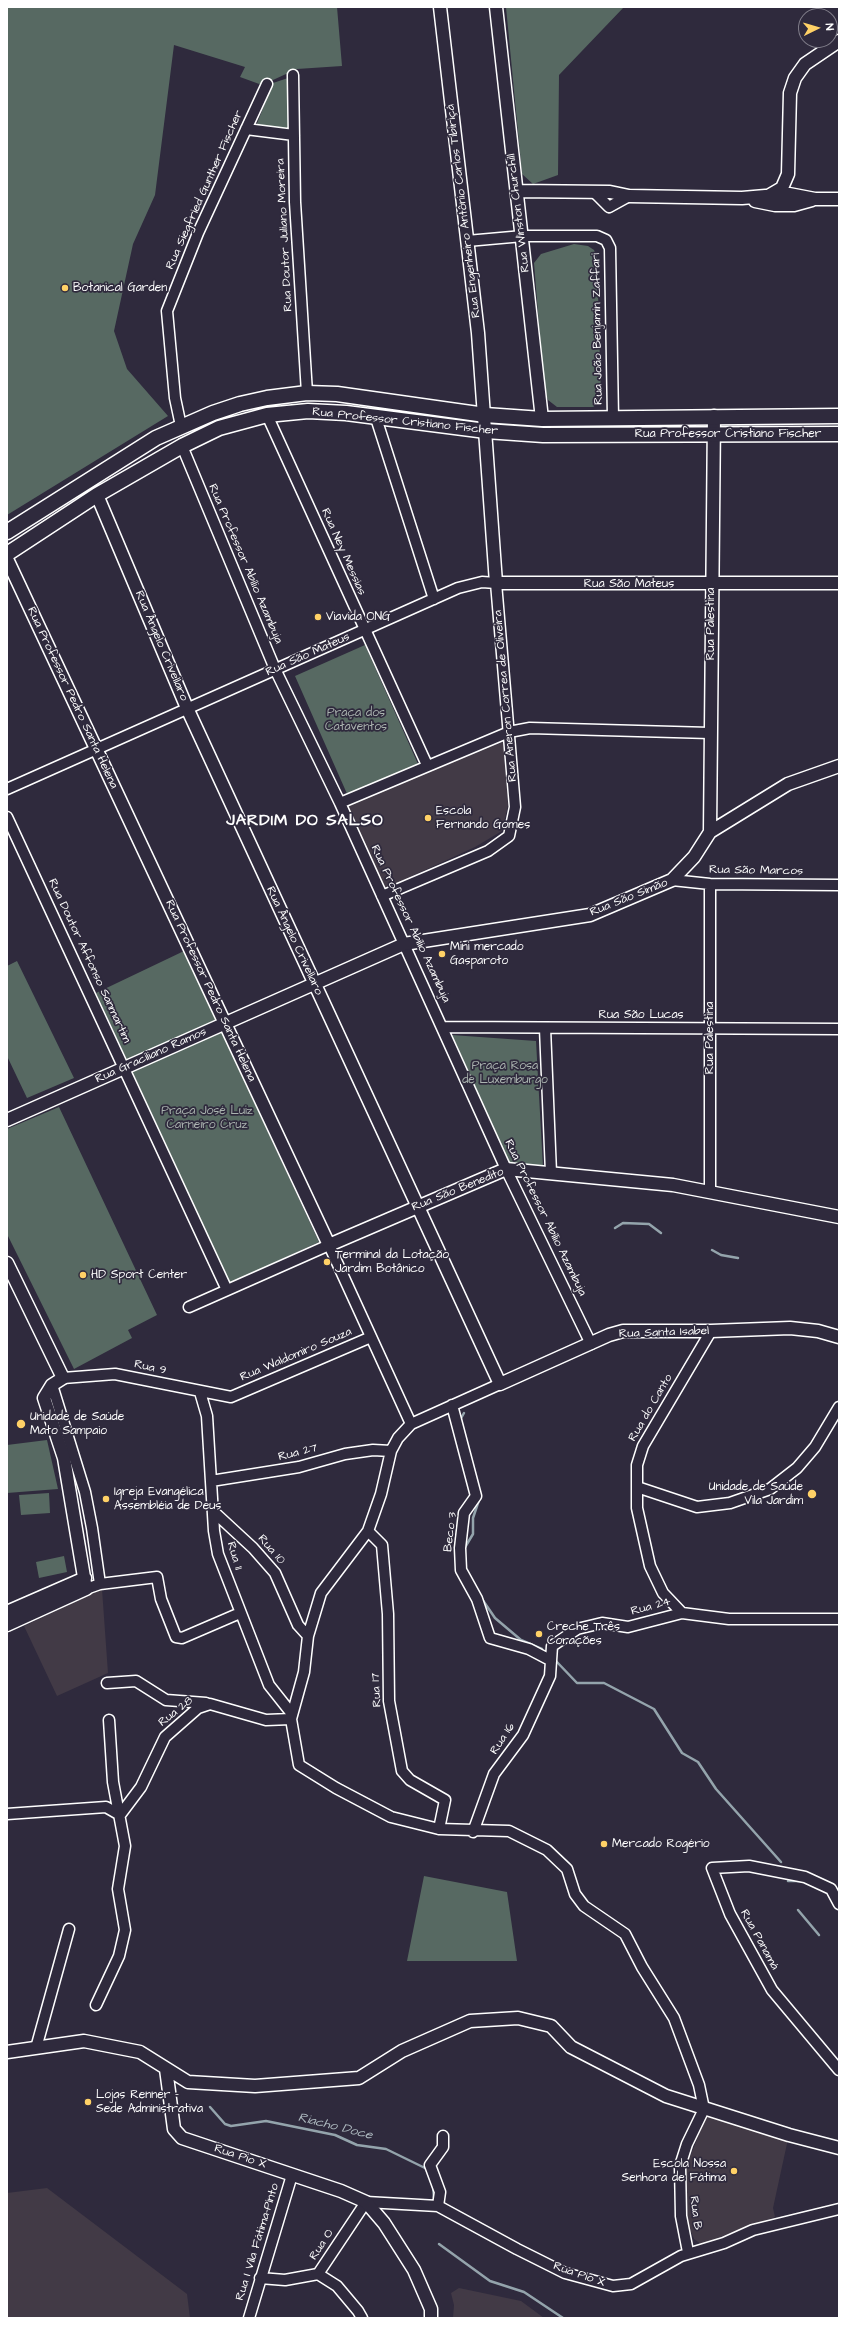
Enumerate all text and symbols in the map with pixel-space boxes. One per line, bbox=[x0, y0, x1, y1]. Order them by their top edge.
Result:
north arrow bbox=[798, 8, 838, 48]
text: N bbox=[822, 23, 837, 31]
street label: Rua Engenheiro Antônio Carlos Tibiriçá bbox=[444, 103, 484, 319]
street label: Rua Siegfried Gunther Fischer bbox=[163, 108, 247, 272]
street label: Rua Winston Churchill bbox=[505, 153, 533, 273]
street label: Rua Doutor Juliano Moreira bbox=[274, 158, 296, 312]
street label: Rua João Benjamin Zaffari bbox=[589, 253, 607, 405]
place label: Botanical Garden bbox=[73, 281, 167, 295]
marker: Botanical Garden bbox=[60, 283, 70, 293]
street label: Rua Professor Cristiano Fischer bbox=[312, 405, 498, 439]
street label: Rua Professor Cristiano Fischer bbox=[635, 427, 821, 441]
street label: Rua Professor Abílio Azambuja bbox=[205, 482, 285, 646]
street label: Rua Ney Messias bbox=[317, 506, 369, 598]
street label: Rua São Mateus bbox=[584, 577, 674, 591]
street label: Rua Palestina bbox=[704, 588, 718, 660]
street label: Rua Ângelo Crivellaro bbox=[131, 589, 191, 703]
street label: Rua Professor Pedro Santa Helena bbox=[23, 605, 121, 791]
place label: Viavida ONG bbox=[326, 610, 390, 624]
street label: Rua Aneron Correa de Oliveira bbox=[491, 610, 521, 782]
marker: Viavida ONG bbox=[313, 612, 323, 622]
street label: Rua São Mateus bbox=[264, 630, 352, 680]
park label: Praça dos Cataventos bbox=[325, 706, 387, 734]
place label: Escola Fernando Gomes bbox=[436, 804, 530, 832]
district label: JARDIM DO SALSO bbox=[226, 812, 384, 832]
marker: Escola Fernando Gomes bbox=[423, 813, 433, 823]
street label: Rua Professor Abílio Azambuja bbox=[367, 843, 453, 1005]
street label: Rua São Marcos bbox=[709, 863, 803, 879]
street label: Rua São Simão bbox=[588, 876, 670, 920]
street label: Rua Doutor Affonso Sanmartim bbox=[45, 877, 133, 1045]
street label: Rua Ângelo Crivellaro bbox=[262, 884, 326, 998]
street label: Rua Professor Pedro Santa Helena bbox=[161, 898, 259, 1084]
place label: Mini mercado Gasparoto bbox=[450, 940, 523, 968]
marker: Mini mercado Gasparoto bbox=[437, 949, 447, 959]
street label: Rua Palestina bbox=[703, 1002, 717, 1074]
street label: Rua São Lucas bbox=[598, 1008, 684, 1022]
street label: Rua Graciliano Ramos bbox=[93, 1025, 209, 1087]
park label: Praça Rosa de Luxemburgo bbox=[462, 1059, 548, 1087]
park label: Praça José Luiz Carneiro Cruz bbox=[161, 1104, 253, 1132]
street label: Rua Professor Abílio Azambuja bbox=[501, 1138, 589, 1298]
street label: Rua São Benedito bbox=[410, 1165, 506, 1215]
place label: Terminal da Lotação Jardim Botânico bbox=[335, 1248, 449, 1276]
marker: Terminal da Lotação Jardim Botânico bbox=[322, 1257, 332, 1267]
place label: HD Sport Center bbox=[91, 1268, 187, 1282]
marker: HD Sport Center bbox=[78, 1270, 88, 1280]
street label: Rua Santa Isabel bbox=[619, 1324, 709, 1342]
street label: Rua Waldomiro Souza bbox=[238, 1325, 354, 1385]
street label: Rua 9 bbox=[133, 1358, 167, 1378]
street label: Rua do Canto bbox=[626, 1372, 676, 1444]
place label: Unidade de Saúde Mato Sampaio bbox=[30, 1410, 124, 1438]
marker: Unidade de Saúde Mato Sampaio bbox=[15, 1418, 27, 1430]
street label: Rua 27 bbox=[277, 1441, 319, 1465]
place label: Unidade de Saúde Vila Jardim bbox=[709, 1480, 803, 1508]
place label: Igreja Evangélica Assembléia de Deus bbox=[114, 1485, 221, 1513]
marker: Unidade de Saúde Vila Jardim bbox=[806, 1488, 818, 1500]
marker: Igreja Evangélica Assembléia de Deus bbox=[101, 1494, 111, 1504]
street label: Beco 3 bbox=[441, 1511, 461, 1553]
street label: Rua 10 bbox=[254, 1532, 288, 1568]
street label: Rua 11 bbox=[223, 1540, 245, 1572]
street label: Rua 24 bbox=[630, 1595, 672, 1619]
place label: Creche Três Corações bbox=[547, 1620, 620, 1648]
marker: Creche Três Corações bbox=[534, 1629, 544, 1639]
street label: Rua 17 bbox=[369, 1672, 385, 1708]
street label: Rua 28 bbox=[156, 1694, 196, 1730]
street label: Rua 16 bbox=[488, 1721, 518, 1757]
place label: Mercado Rogério bbox=[612, 1837, 710, 1851]
marker: Mercado Rogério bbox=[599, 1839, 609, 1849]
street label: Rua Panamá bbox=[736, 1907, 782, 1973]
place label: Lojas Renner - Sede Administrativa bbox=[96, 2088, 203, 2116]
marker: Lojas Renner - Sede Administrativa bbox=[83, 2097, 93, 2107]
water label: Riacho Doce bbox=[296, 2110, 374, 2144]
street label: Rua Pio X bbox=[212, 2142, 268, 2172]
place label: Escola Nossa Senhora de Fátima bbox=[622, 2157, 726, 2185]
marker: Escola Nossa Senhora de Fátima bbox=[729, 2166, 739, 2176]
street label: Rua I Vila Fátima-Pinto bbox=[233, 2182, 283, 2302]
street label: Rua B bbox=[686, 2195, 704, 2231]
street label: Rua O bbox=[307, 2227, 337, 2263]
street label: Rua Pio X bbox=[551, 2259, 607, 2291]

